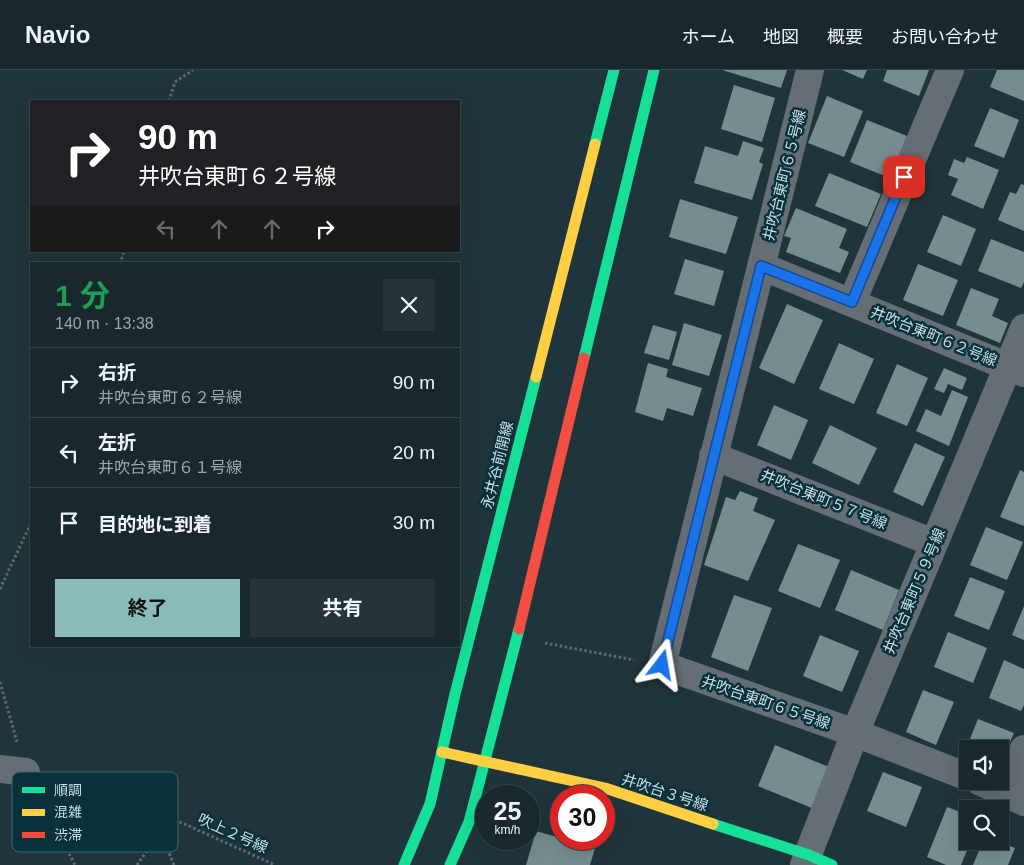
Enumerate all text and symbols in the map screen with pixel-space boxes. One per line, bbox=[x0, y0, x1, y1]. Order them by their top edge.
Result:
text: Navio bbox=[25, 21, 90, 48]
text: ホーム bbox=[682, 27, 735, 47]
text: 地図 bbox=[763, 27, 799, 47]
text: 概要 bbox=[827, 27, 863, 47]
text: お問い合わせ bbox=[891, 27, 999, 47]
street label: 井吹台東町６５号線 bbox=[759, 107, 809, 243]
text: 90 m bbox=[138, 117, 218, 156]
icon: right bbox=[55, 120, 120, 185]
pin bbox=[883, 156, 925, 198]
icon: arrive bbox=[890, 163, 918, 191]
text: 井吹台東町６２号線 bbox=[138, 164, 336, 189]
icon: left bbox=[152, 215, 180, 243]
icon: ahead bbox=[205, 215, 233, 243]
icon: ahead bbox=[258, 215, 286, 243]
icon: right bbox=[311, 215, 339, 243]
text: 1 分 bbox=[55, 279, 110, 312]
button: close bbox=[383, 279, 435, 331]
street label: 井吹台東町６２号線 bbox=[868, 303, 1000, 369]
text: 140 m · 13:38 bbox=[55, 315, 154, 332]
text: 右折 bbox=[98, 362, 136, 383]
icon: right bbox=[55, 369, 83, 397]
text: 90 m bbox=[393, 372, 435, 393]
text: 井吹台東町６２号線 bbox=[98, 389, 242, 406]
street label: 永井谷前開線 bbox=[478, 419, 516, 511]
text: 左折 bbox=[98, 432, 136, 453]
icon: left bbox=[55, 439, 83, 467]
text: 20 m bbox=[393, 442, 435, 463]
text: 井吹台東町６１号線 bbox=[98, 459, 242, 476]
street label: 井吹台東町５７号線 bbox=[758, 466, 890, 532]
icon: arrive bbox=[55, 509, 83, 537]
text: 30 m bbox=[393, 512, 435, 533]
text: 目的地に到着 bbox=[98, 514, 212, 535]
street label: 井吹台東町５９号線 bbox=[880, 526, 948, 656]
button: 終了 bbox=[55, 579, 240, 637]
button: 共有 bbox=[250, 579, 435, 637]
position arrow bbox=[635, 638, 687, 690]
street label: 井吹台東町６５号線 bbox=[699, 672, 833, 732]
map controls bbox=[959, 740, 1009, 850]
button: sound bbox=[959, 740, 1009, 790]
street label: 井吹台３号線 bbox=[620, 770, 710, 814]
legend bbox=[12, 772, 178, 852]
text: 順調 bbox=[54, 782, 82, 798]
speed limit sign: 30 bbox=[550, 785, 615, 850]
text: 25 bbox=[494, 797, 521, 825]
button: search bbox=[959, 800, 1009, 850]
text: 混雑 bbox=[54, 804, 82, 820]
street label: 吹上２号線 bbox=[195, 810, 271, 856]
text: km/h bbox=[494, 823, 521, 837]
text: 渋滞 bbox=[54, 827, 82, 843]

